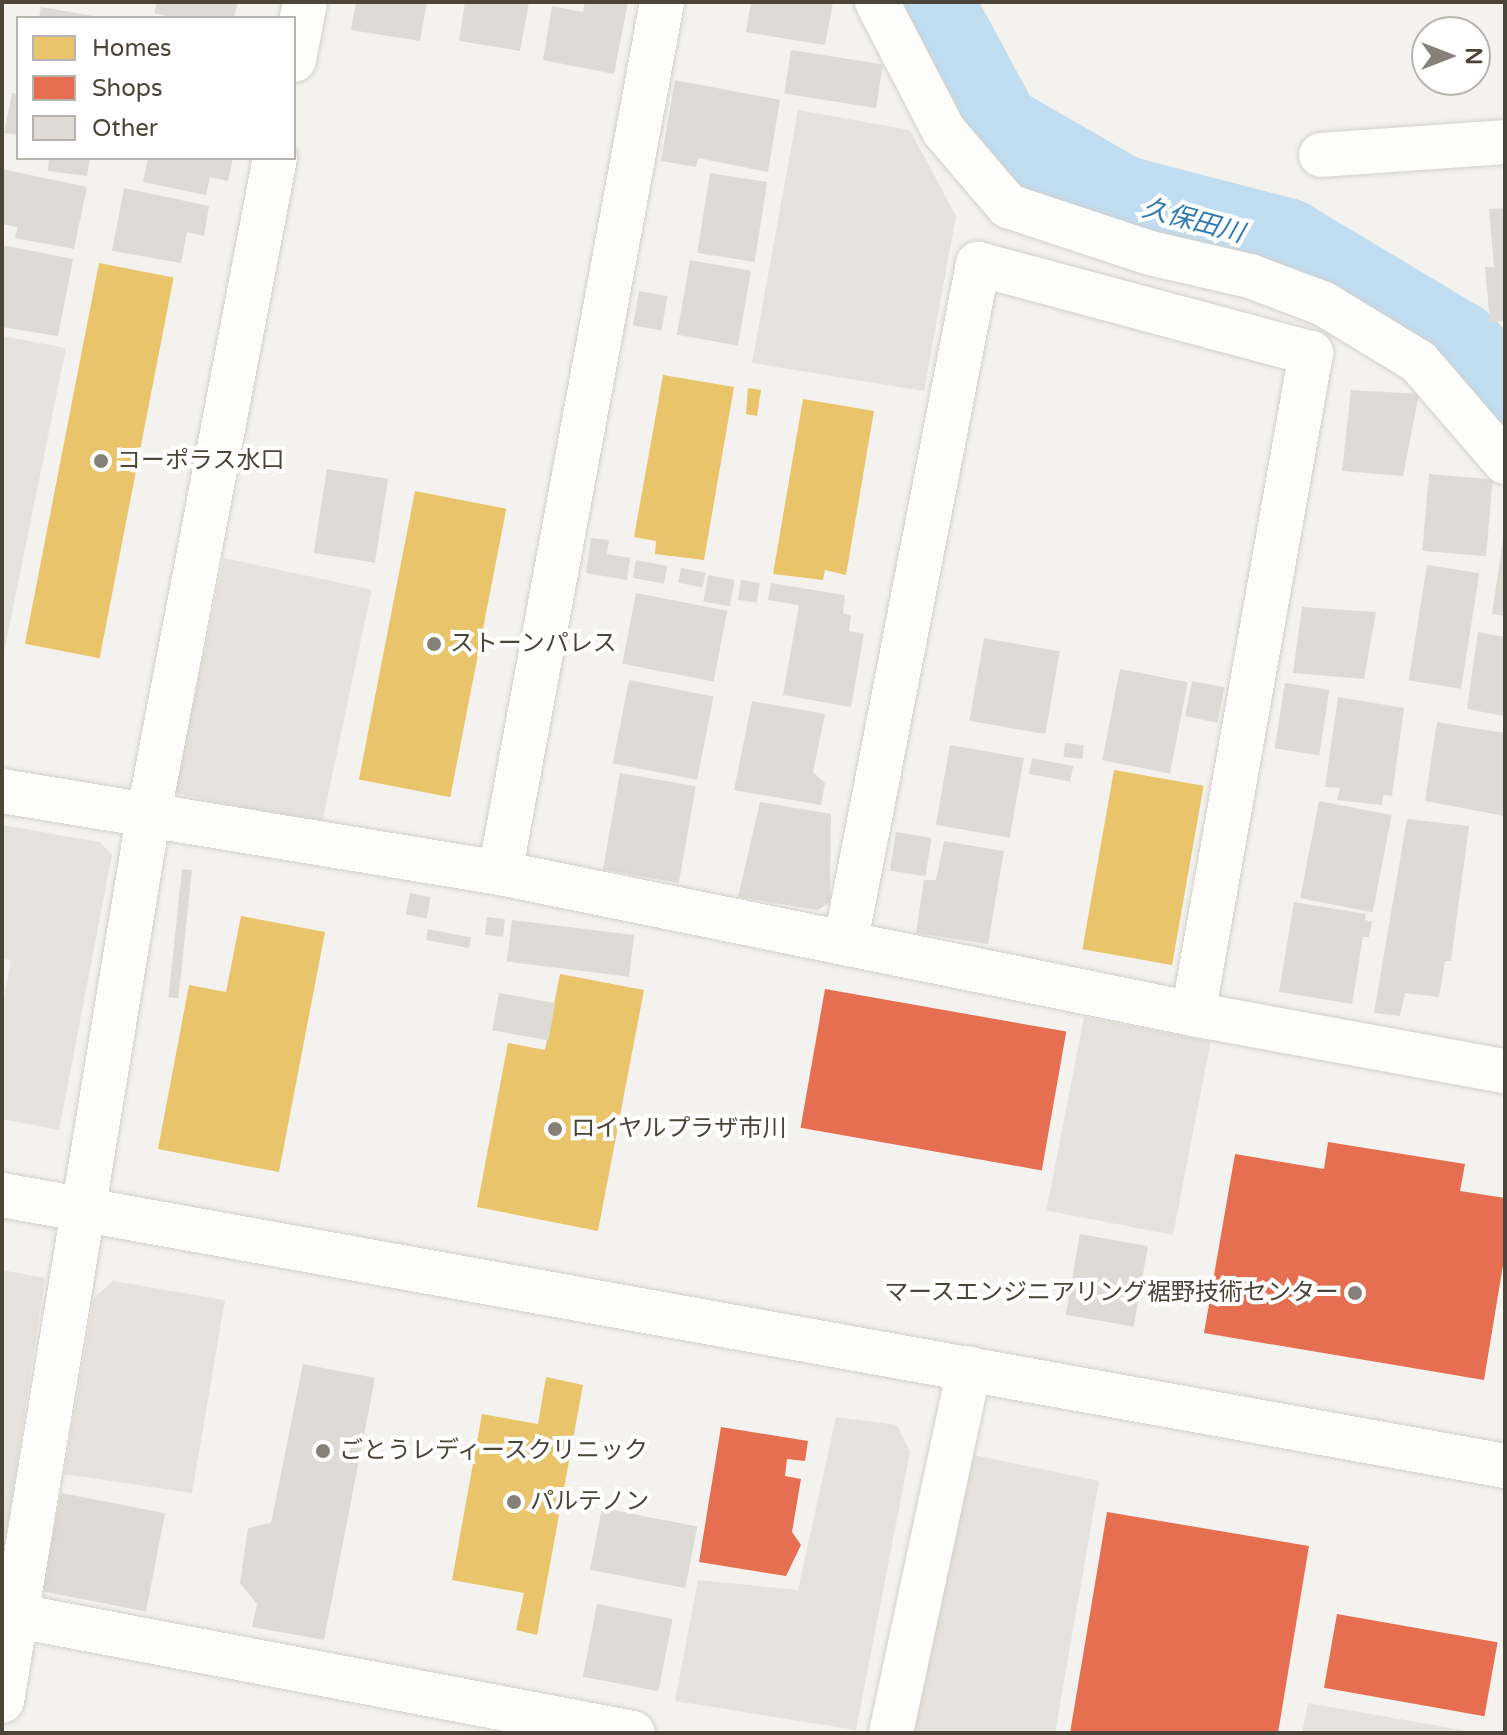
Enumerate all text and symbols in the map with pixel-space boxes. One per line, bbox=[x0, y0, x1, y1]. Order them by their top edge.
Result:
legend bbox=[16, 16, 296, 160]
north arrow bbox=[1411, 16, 1491, 96]
text: Homes bbox=[92, 34, 172, 63]
text: N bbox=[1460, 47, 1486, 65]
text: Shops bbox=[92, 74, 162, 103]
text: Other bbox=[92, 114, 158, 143]
water label: 久保田川 bbox=[1139, 192, 1247, 250]
place label: コーポラス水口 bbox=[117, 447, 285, 475]
marker: コーポラス水口 bbox=[92, 452, 110, 470]
place label: ストーンパレス bbox=[450, 630, 618, 658]
marker: ストーンパレス bbox=[425, 635, 443, 653]
place label: ロイヤルプラザ市川 bbox=[571, 1115, 787, 1143]
marker: ロイヤルプラザ市川 bbox=[546, 1120, 564, 1138]
place label: マースエンジニアリング裾野技術センター bbox=[883, 1279, 1339, 1307]
marker: マースエンジニアリング裾野技術センター bbox=[1346, 1284, 1364, 1302]
place label: ごとうレディースクリニック bbox=[339, 1437, 651, 1465]
marker: ごとうレディースクリニック bbox=[314, 1442, 332, 1460]
place label: パルテノン bbox=[530, 1488, 650, 1516]
marker: パルテノン bbox=[505, 1493, 523, 1511]

